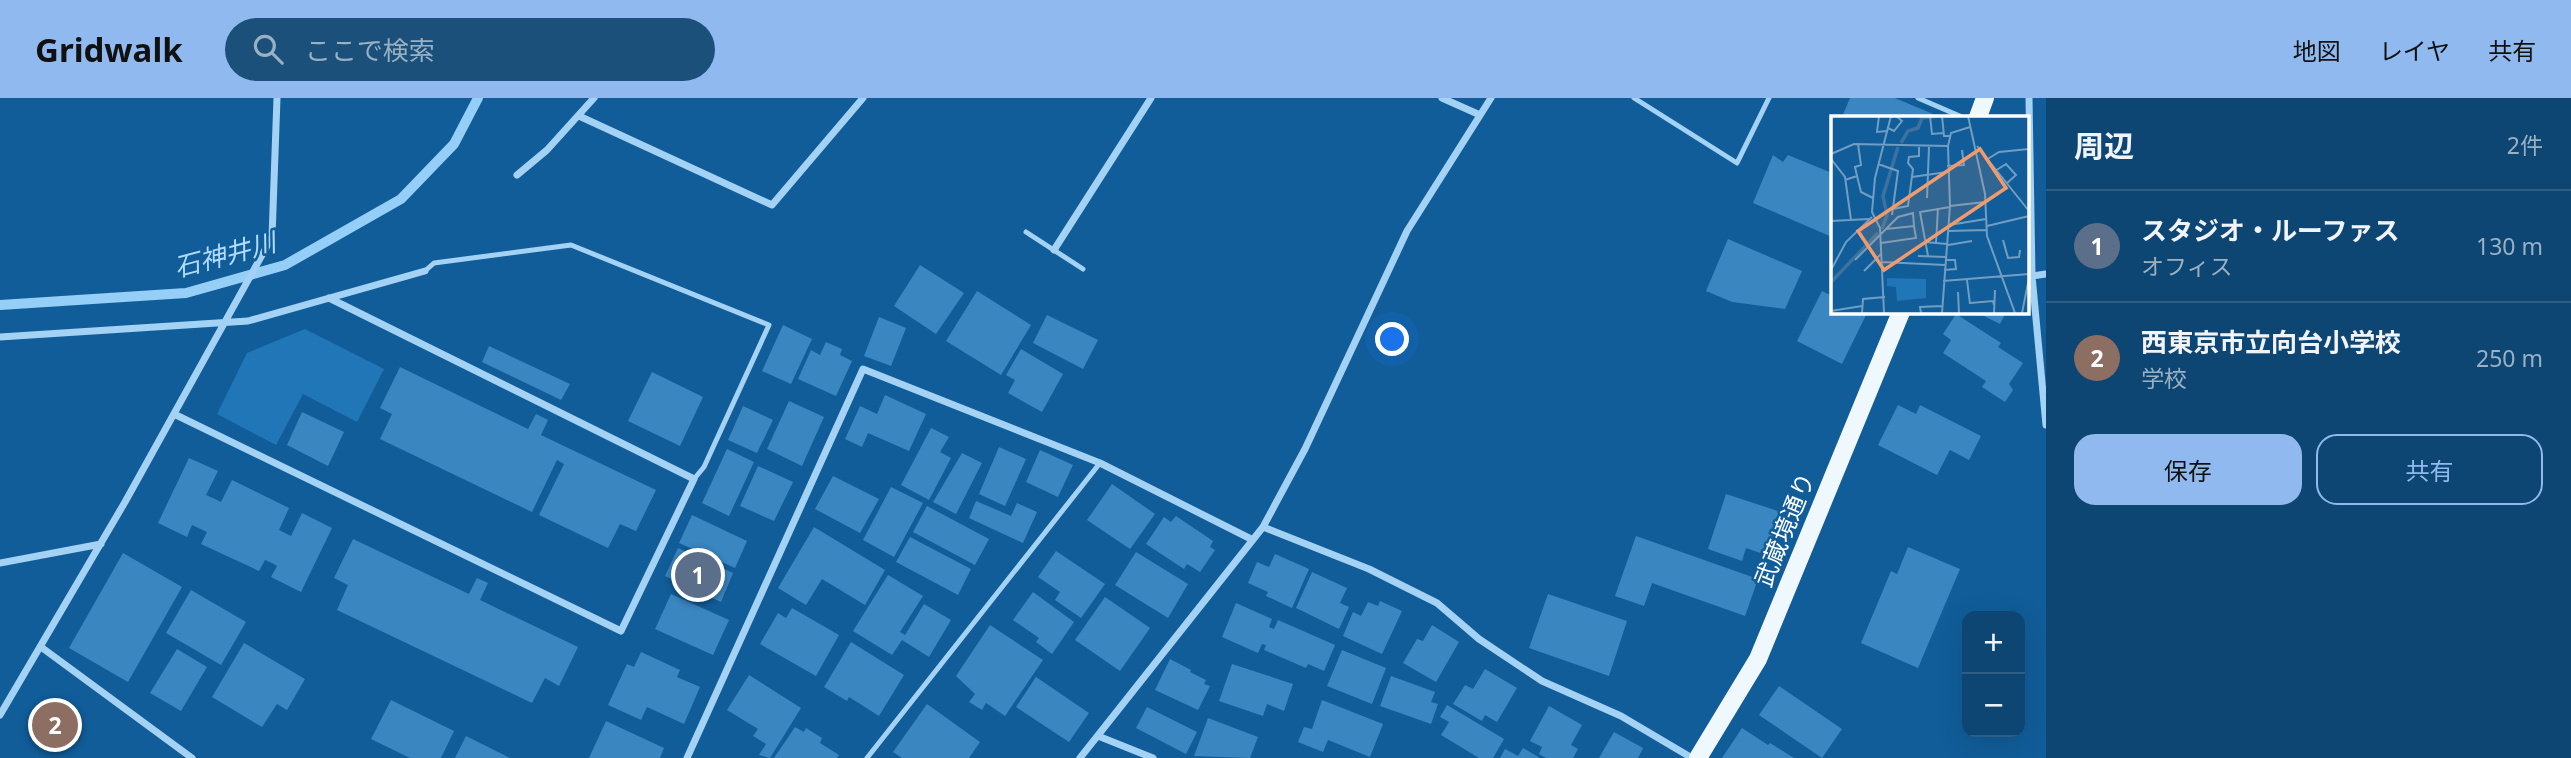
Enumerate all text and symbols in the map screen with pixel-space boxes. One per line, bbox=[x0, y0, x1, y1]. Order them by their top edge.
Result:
search box bbox=[225, 18, 715, 81]
text: Gridwalk bbox=[35, 27, 183, 72]
icon: search bbox=[249, 30, 287, 68]
text: ここで検索 bbox=[305, 32, 435, 68]
text: 地図 bbox=[2293, 34, 2341, 67]
text: レイヤ bbox=[2379, 34, 2450, 67]
text: 共有 bbox=[2488, 34, 2536, 67]
inset map bbox=[1831, 116, 2028, 313]
text: 周辺 bbox=[2074, 125, 2134, 166]
text: 2件 bbox=[2507, 129, 2543, 161]
text: スタジオ・ルーファス bbox=[2141, 212, 2399, 248]
water label: 石神井川 bbox=[170, 222, 283, 285]
text: 1 bbox=[2090, 230, 2104, 262]
text: 130 m bbox=[2476, 230, 2543, 262]
text: オフィス bbox=[2141, 250, 2233, 282]
your location bbox=[1375, 322, 1409, 356]
text: 西東京市立向台小学校 bbox=[2141, 324, 2401, 360]
text: 2 bbox=[2090, 342, 2104, 374]
text: 250 m bbox=[2476, 342, 2543, 374]
text: 学校 bbox=[2141, 362, 2187, 394]
button: 保存 bbox=[2074, 434, 2302, 505]
button: 共有 bbox=[2316, 434, 2543, 505]
street label: 武蔵境通り bbox=[1746, 468, 1821, 591]
pin: 1 bbox=[675, 549, 721, 601]
map controls bbox=[1962, 611, 2025, 737]
button: + bbox=[1962, 611, 2025, 674]
button: − bbox=[1962, 674, 2025, 737]
pin: 2 bbox=[32, 699, 78, 751]

